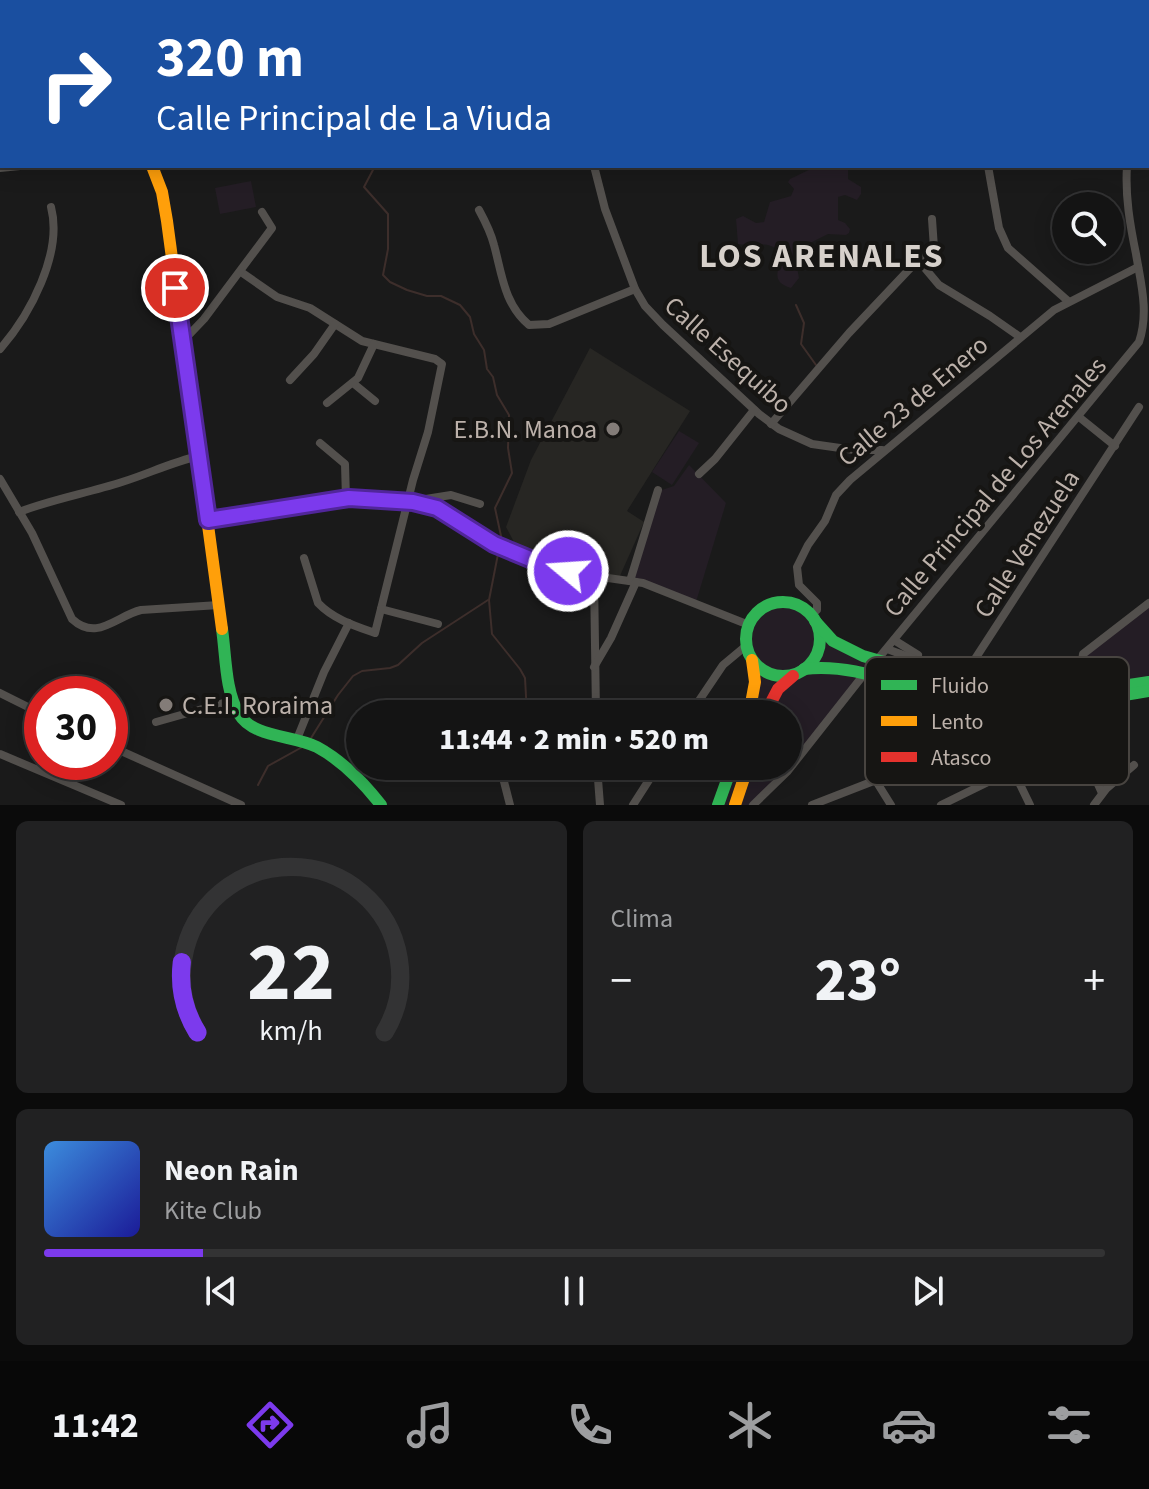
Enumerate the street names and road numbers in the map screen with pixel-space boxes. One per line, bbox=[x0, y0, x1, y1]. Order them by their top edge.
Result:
street label: Calle Esequibo bbox=[656, 288, 800, 422]
street label: Calle 23 de Enero bbox=[830, 327, 996, 475]
street label: Calle Principal de Los Arenales bbox=[875, 349, 1115, 625]
street label: Calle Venezuela bbox=[965, 463, 1089, 625]

